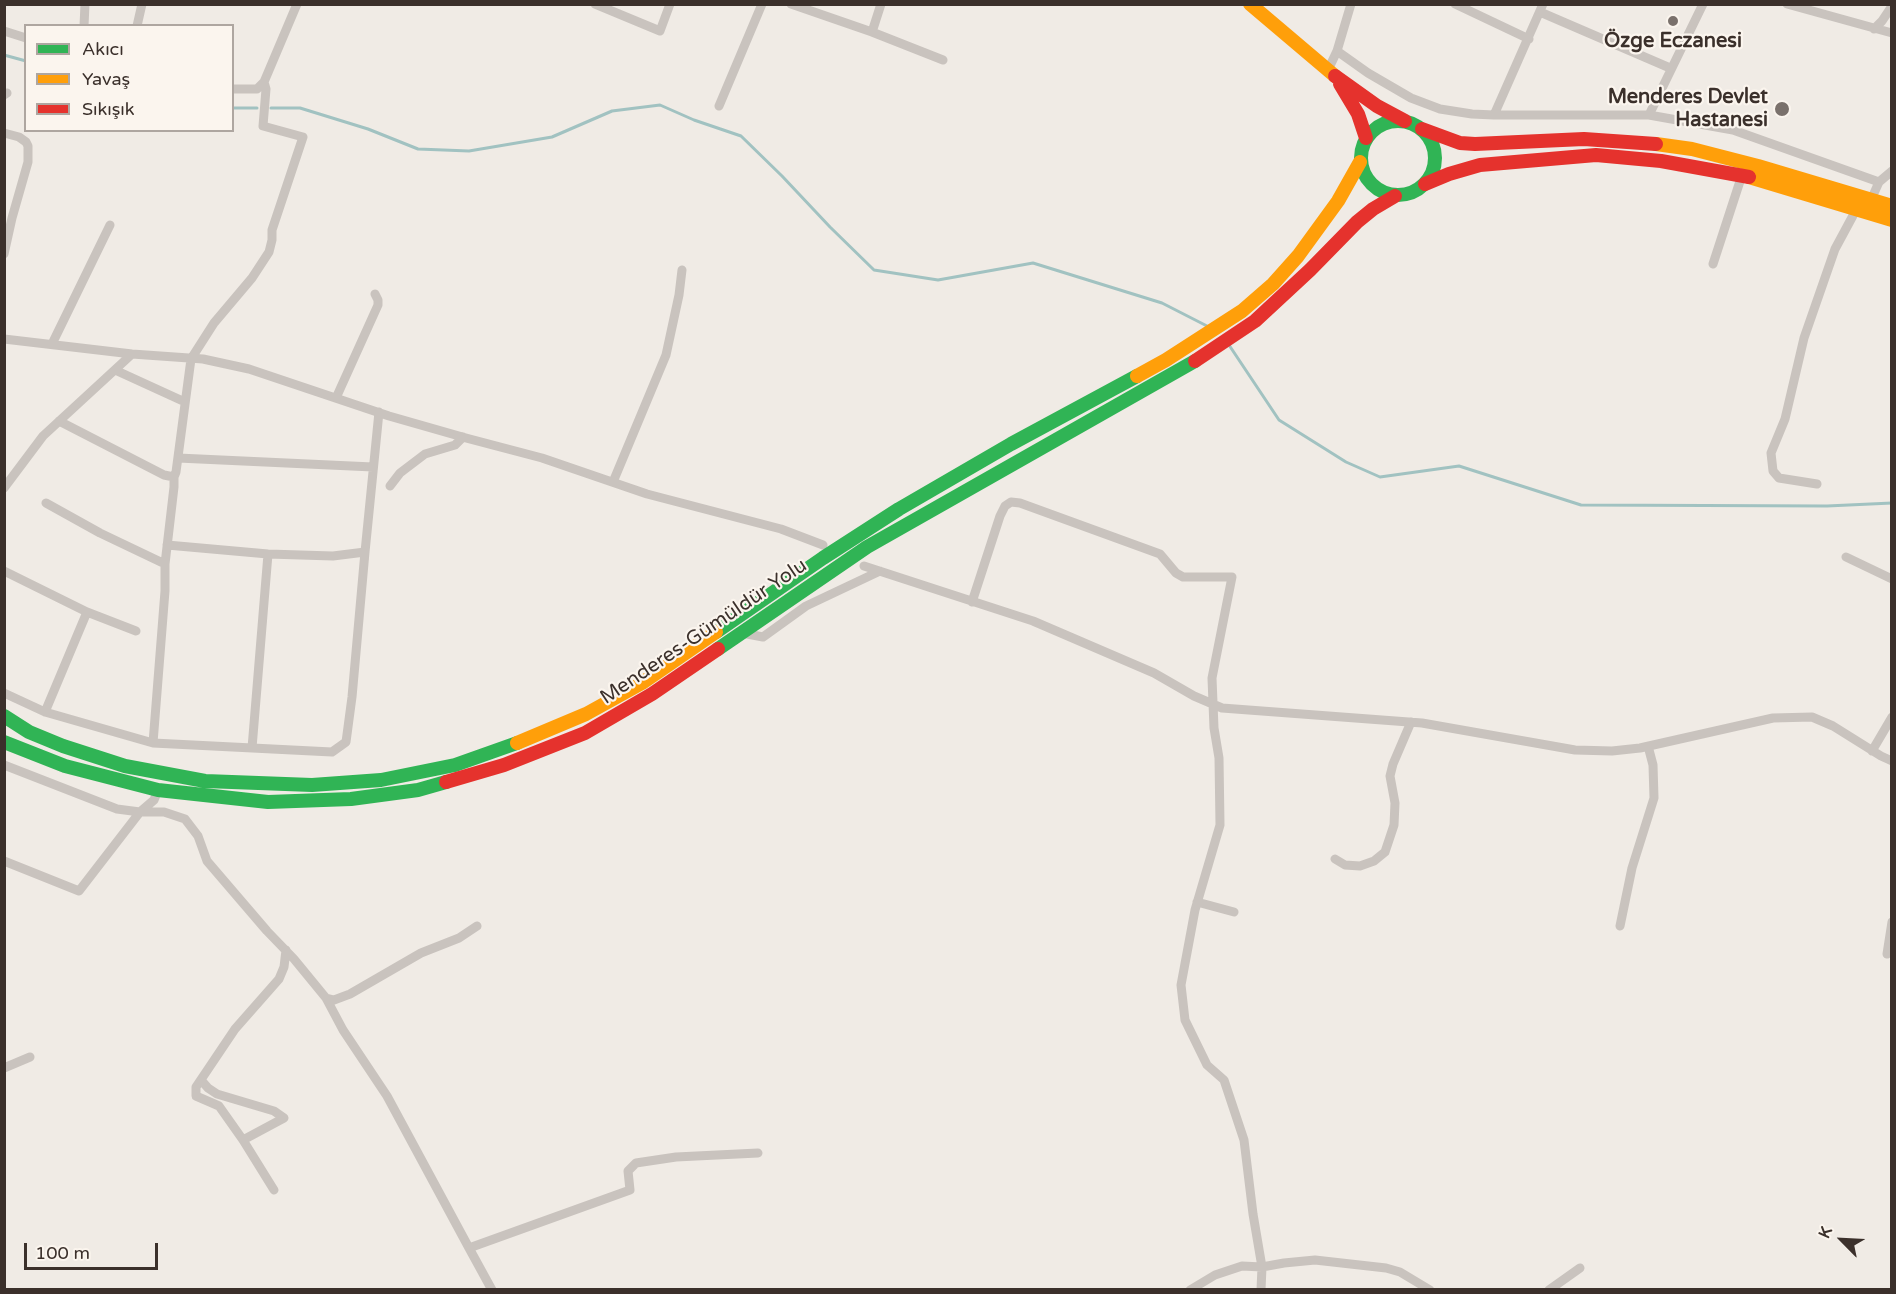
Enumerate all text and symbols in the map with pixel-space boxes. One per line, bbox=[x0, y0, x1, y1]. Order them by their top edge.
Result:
marker: Özge Eczanesi bbox=[1666, 14, 1680, 28]
legend bbox=[24, 24, 234, 132]
place label: Özge Eczanesi bbox=[1604, 30, 1742, 54]
text: Akıcı bbox=[82, 38, 124, 60]
text: Yavaş bbox=[82, 68, 130, 90]
place label: Menderes Devlet Hastanesi bbox=[1608, 86, 1768, 133]
text: Sıkışık bbox=[82, 98, 135, 120]
marker: Menderes Devlet Hastanesi bbox=[1773, 100, 1791, 118]
street label: Menderes-Gümüldür Yolu bbox=[596, 554, 812, 710]
north arrow bbox=[1812, 1210, 1872, 1270]
text: K bbox=[1814, 1224, 1837, 1242]
scale bar bbox=[27, 1231, 160, 1269]
text: 100 m bbox=[35, 1242, 90, 1264]

